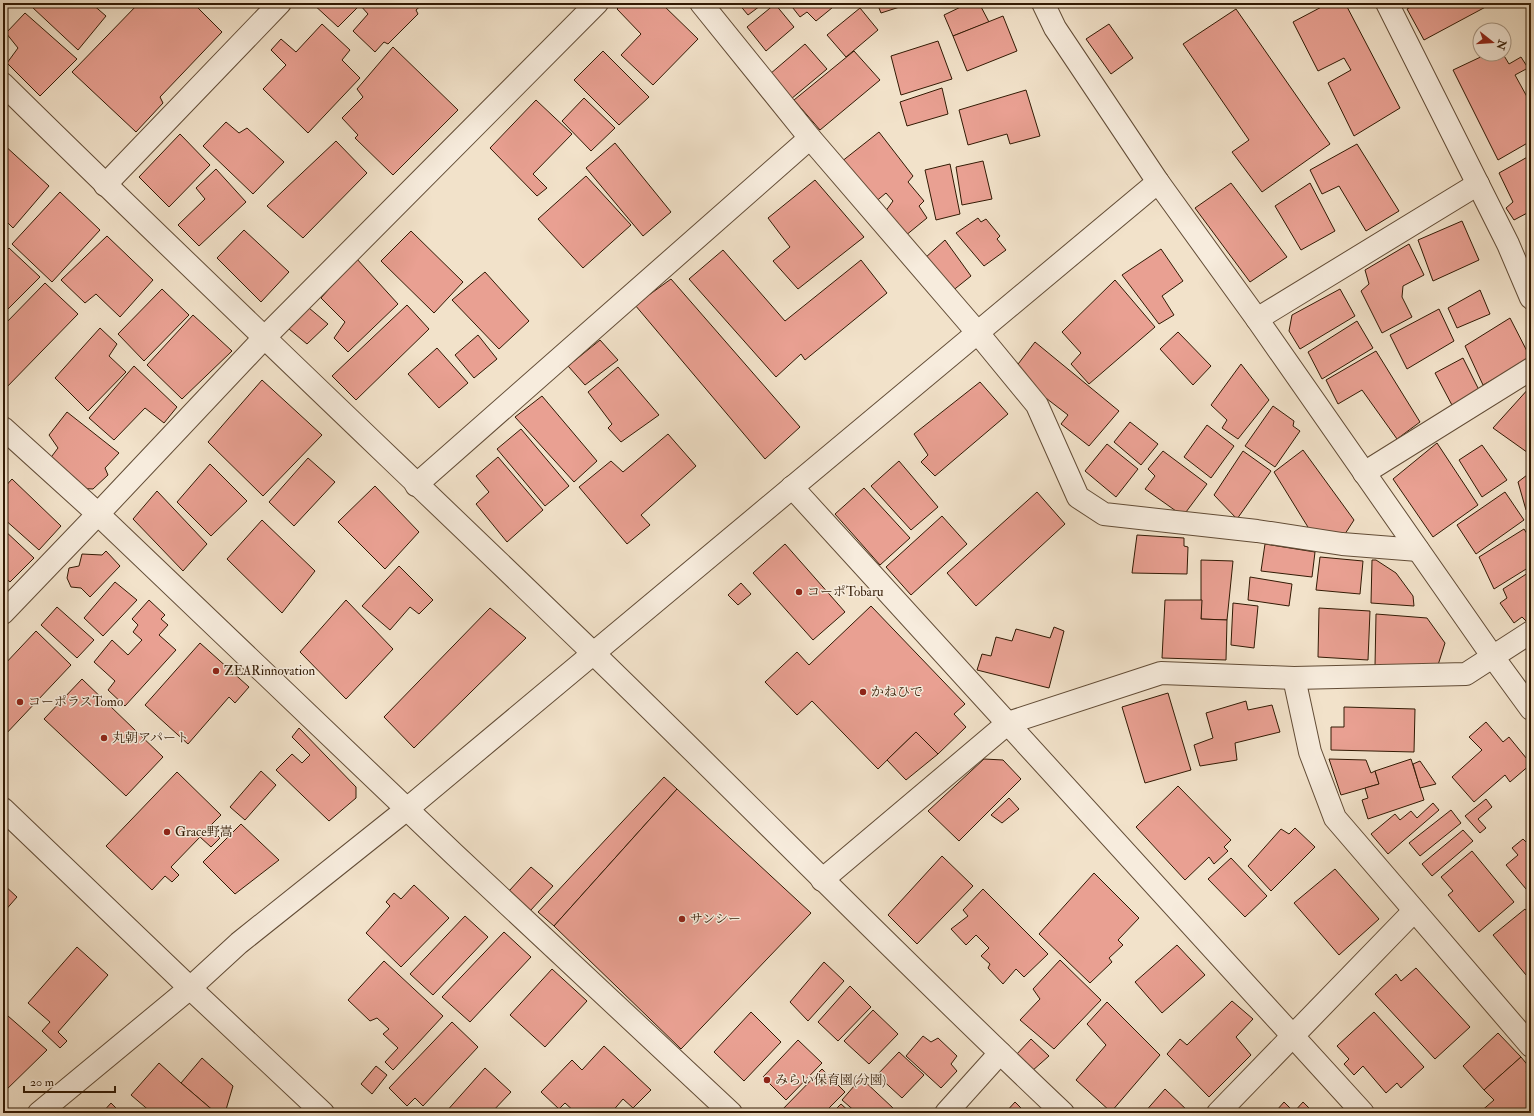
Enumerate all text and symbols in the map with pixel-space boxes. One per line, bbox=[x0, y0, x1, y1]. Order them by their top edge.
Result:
north arrow bbox=[1472, 22, 1512, 62]
text: N bbox=[1493, 37, 1509, 52]
place label: コーポTobaru bbox=[807, 584, 884, 600]
marker: コーポTobaru bbox=[794, 587, 804, 597]
place label: ZEARinnovation bbox=[224, 663, 315, 679]
marker: ZEARinnovation bbox=[211, 666, 221, 676]
place label: かねひで bbox=[871, 684, 923, 700]
marker: かねひで bbox=[858, 687, 868, 697]
place label: コーポラスTomo bbox=[28, 694, 123, 710]
marker: コーポラスTomo bbox=[15, 697, 25, 707]
place label: 丸朝アパート bbox=[112, 730, 189, 746]
marker: 丸朝アパート bbox=[99, 733, 109, 743]
place label: Grace野嵩 bbox=[175, 824, 233, 840]
marker: Grace野嵩 bbox=[162, 827, 172, 837]
place label: サンシー bbox=[690, 911, 741, 927]
marker: サンシー bbox=[677, 914, 687, 924]
scale bar bbox=[24, 1068, 115, 1094]
place label: みらい保育園(分園) bbox=[775, 1072, 886, 1088]
text: 20 m bbox=[30, 1075, 55, 1090]
marker: みらい保育園(分園) bbox=[762, 1075, 772, 1085]

